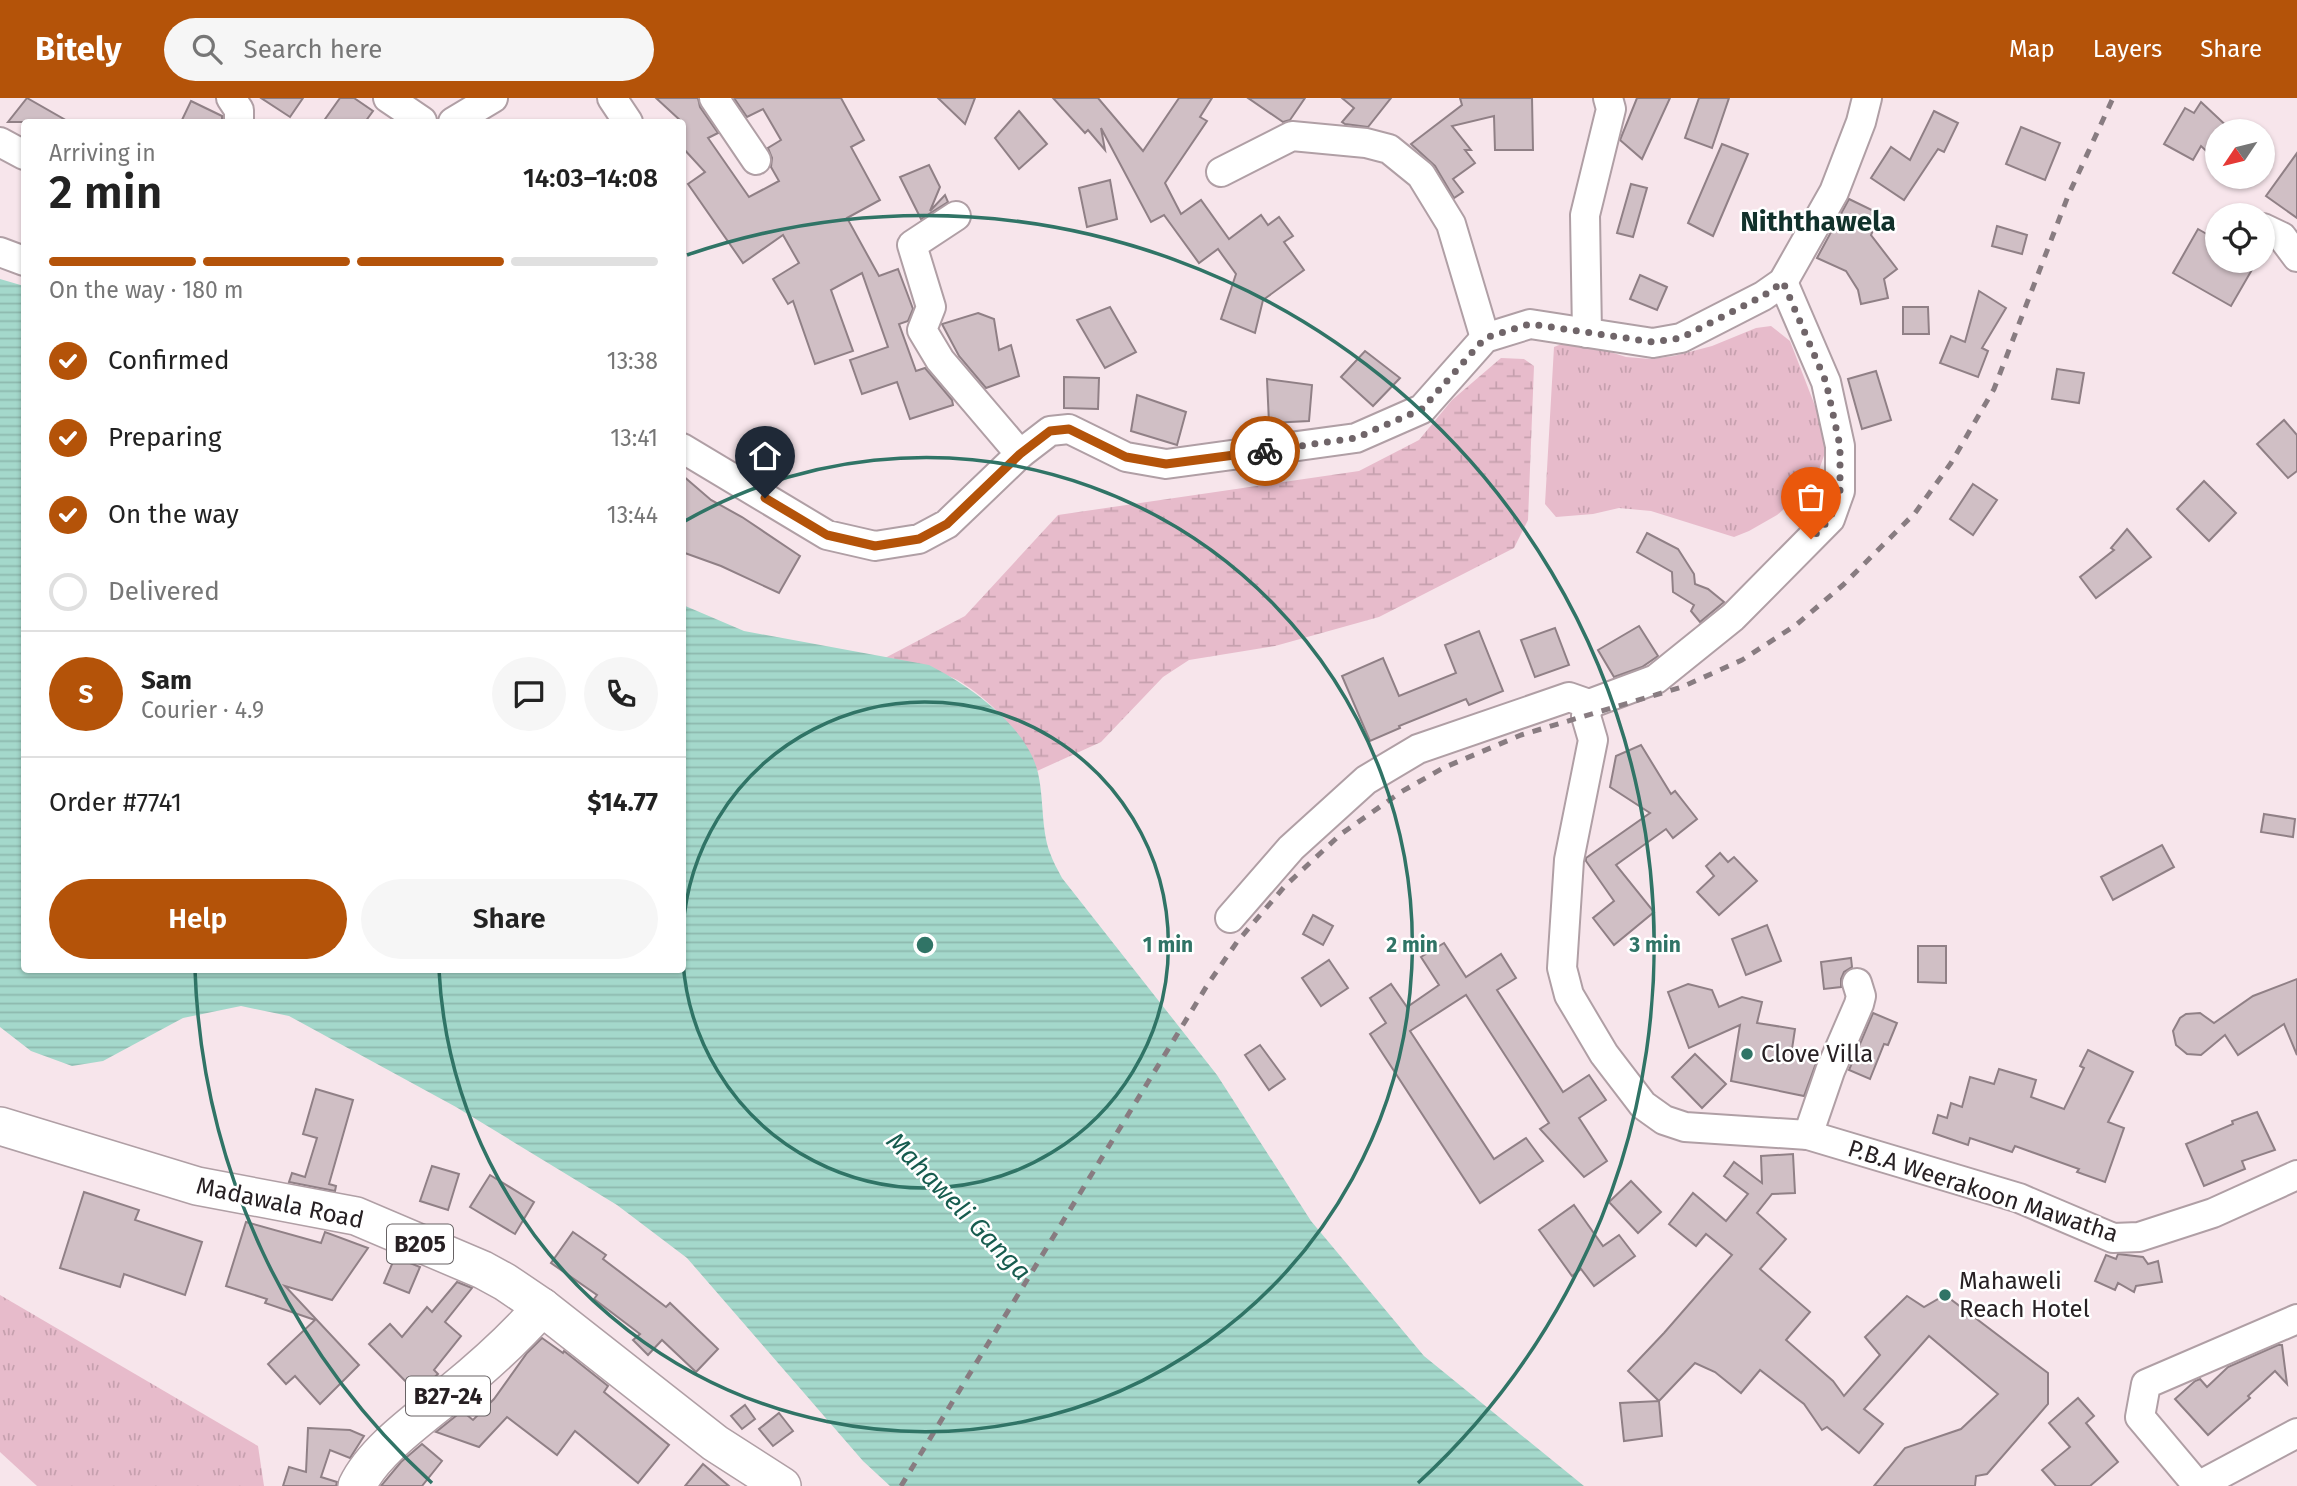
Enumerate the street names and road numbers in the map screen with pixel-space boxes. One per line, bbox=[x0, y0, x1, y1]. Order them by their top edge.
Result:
street label: P.B.A Weerakoon Mawatha bbox=[1844, 1134, 2122, 1248]
street label: Madawala Road bbox=[194, 1172, 366, 1234]
road number: B205 bbox=[387, 1224, 453, 1264]
road number: B27-24 bbox=[406, 1376, 490, 1415]

